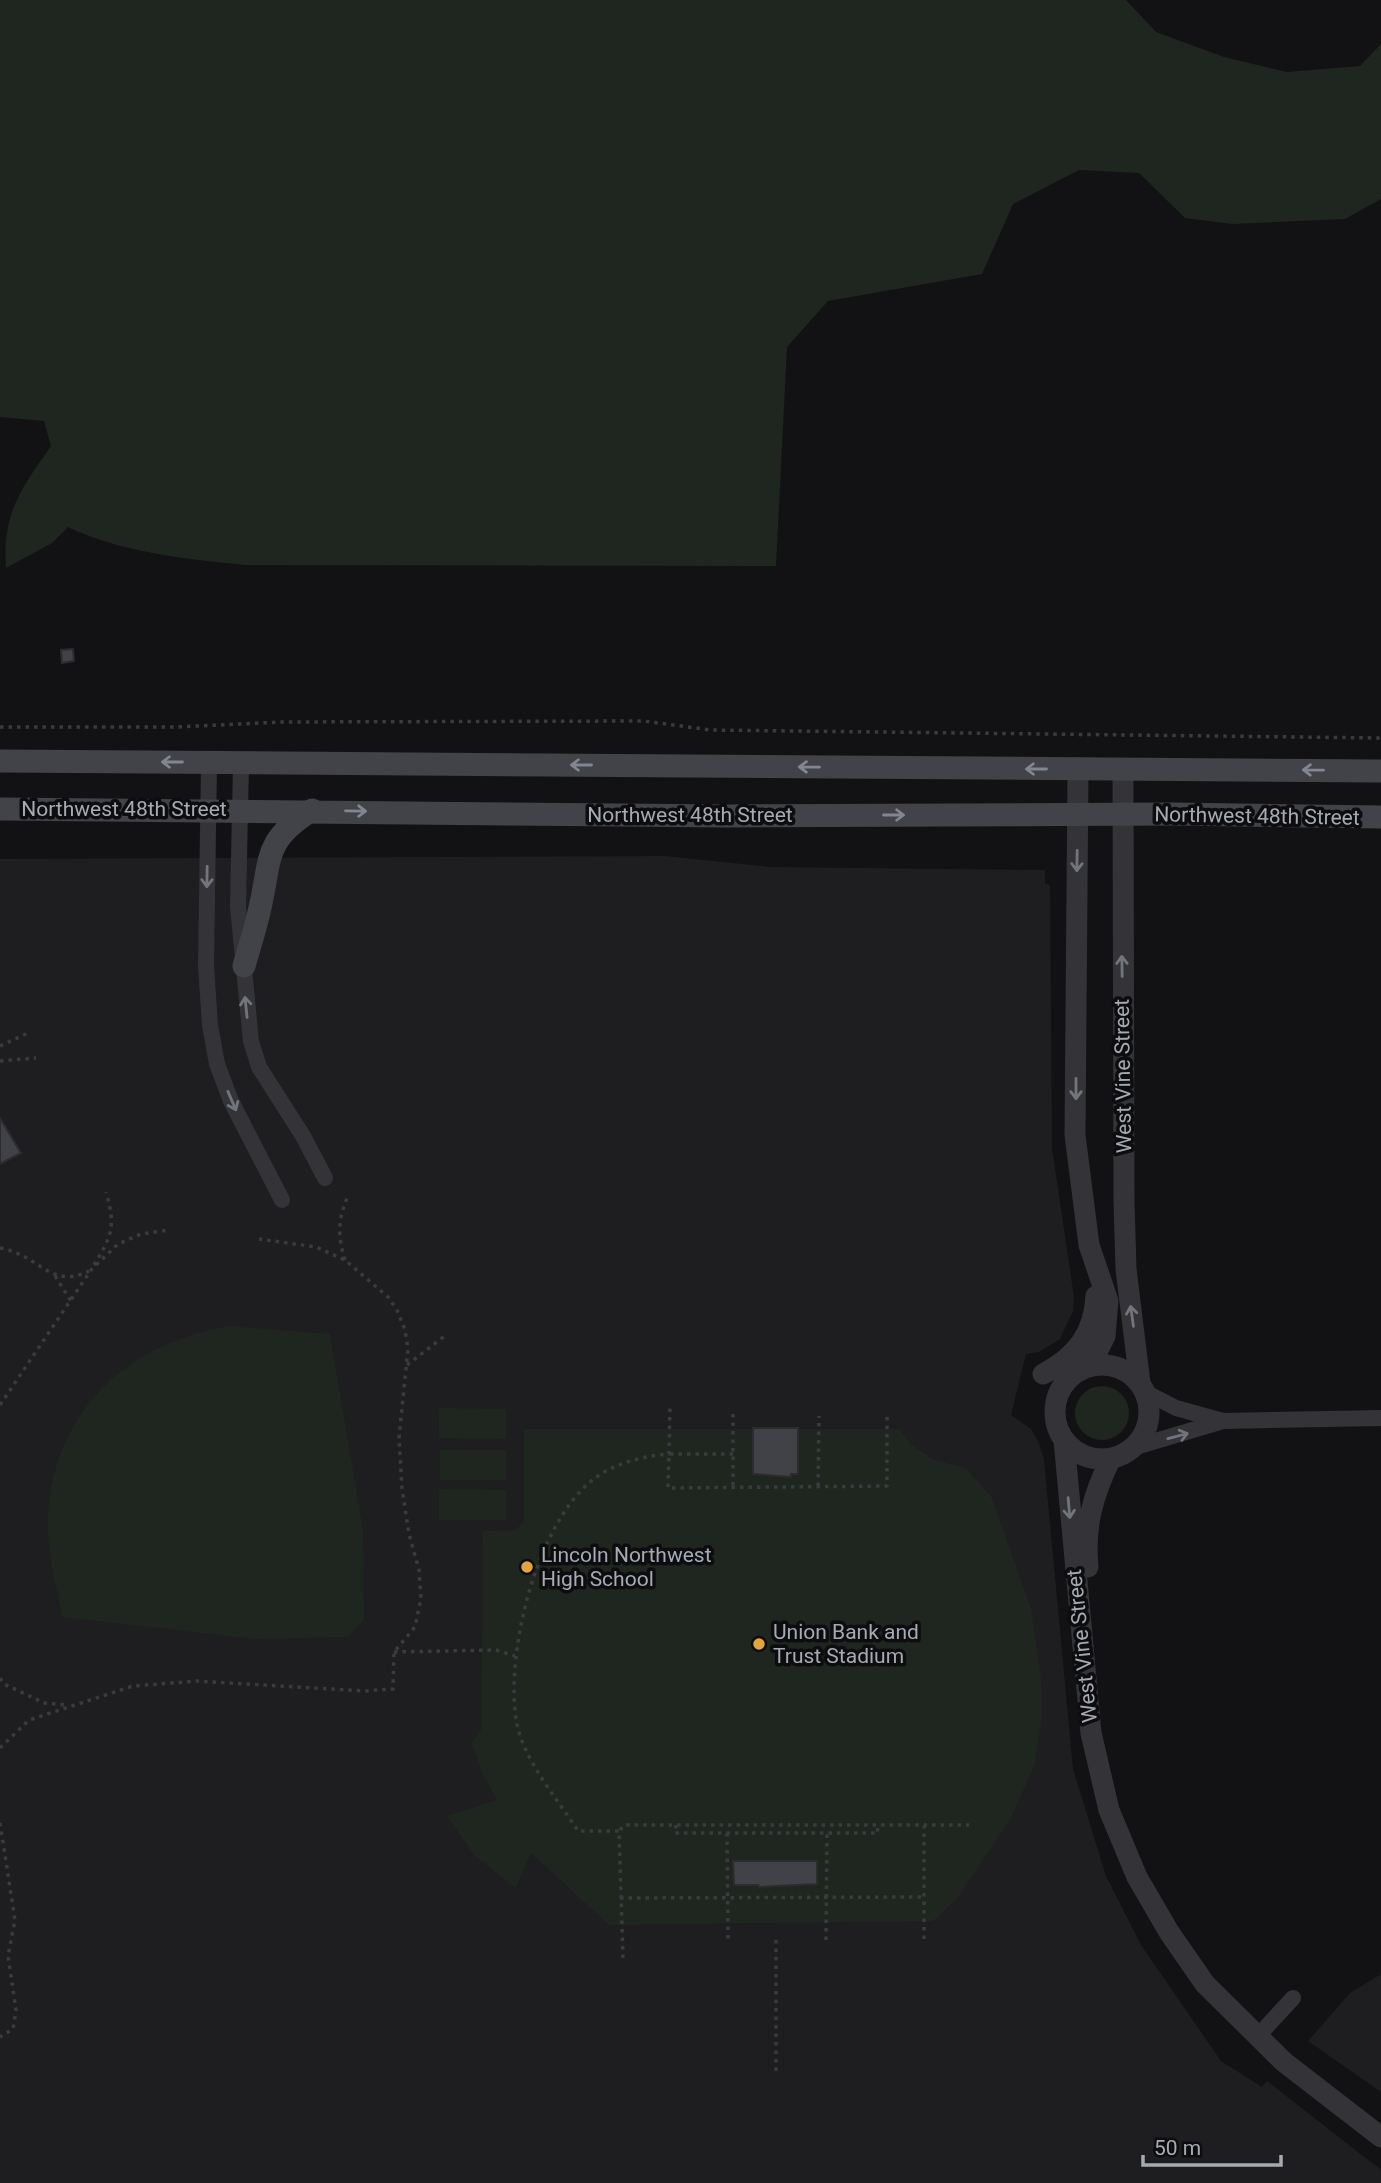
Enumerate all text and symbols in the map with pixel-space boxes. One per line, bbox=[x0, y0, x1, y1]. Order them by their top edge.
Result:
one-way arrow bbox=[161, 755, 184, 769]
one-way arrow bbox=[570, 758, 593, 772]
one-way arrow bbox=[798, 760, 821, 774]
one-way arrow bbox=[1025, 762, 1048, 776]
one-way arrow bbox=[1302, 763, 1325, 777]
street label: Northwest 48th Street bbox=[21, 797, 227, 821]
street label: Northwest 48th Street bbox=[1154, 802, 1360, 830]
street label: Northwest 48th Street bbox=[587, 803, 793, 827]
one-way arrow bbox=[344, 804, 367, 818]
one-way arrow bbox=[883, 808, 906, 822]
one-way arrow bbox=[1070, 849, 1084, 872]
one-way arrow bbox=[200, 865, 214, 888]
one-way arrow bbox=[1115, 955, 1129, 978]
one-way arrow bbox=[239, 996, 252, 1019]
street label: West Vine Street bbox=[1110, 999, 1136, 1153]
one-way arrow bbox=[1069, 1077, 1083, 1100]
one-way arrow bbox=[226, 1090, 239, 1111]
one-way arrow bbox=[1125, 1305, 1138, 1327]
one-way arrow bbox=[1166, 1429, 1189, 1442]
one-way arrow bbox=[1063, 1496, 1076, 1518]
place label: Lincoln Northwest High School bbox=[541, 1543, 712, 1591]
marker: Lincoln Northwest High School bbox=[519, 1559, 535, 1575]
street label: West Vine Street bbox=[1062, 1568, 1102, 1724]
place label: Union Bank and Trust Stadium bbox=[773, 1620, 919, 1668]
marker: Union Bank and Trust Stadium bbox=[751, 1636, 767, 1652]
scale bar bbox=[1143, 2124, 1281, 2168]
text: 50 m bbox=[1154, 2136, 1201, 2160]

